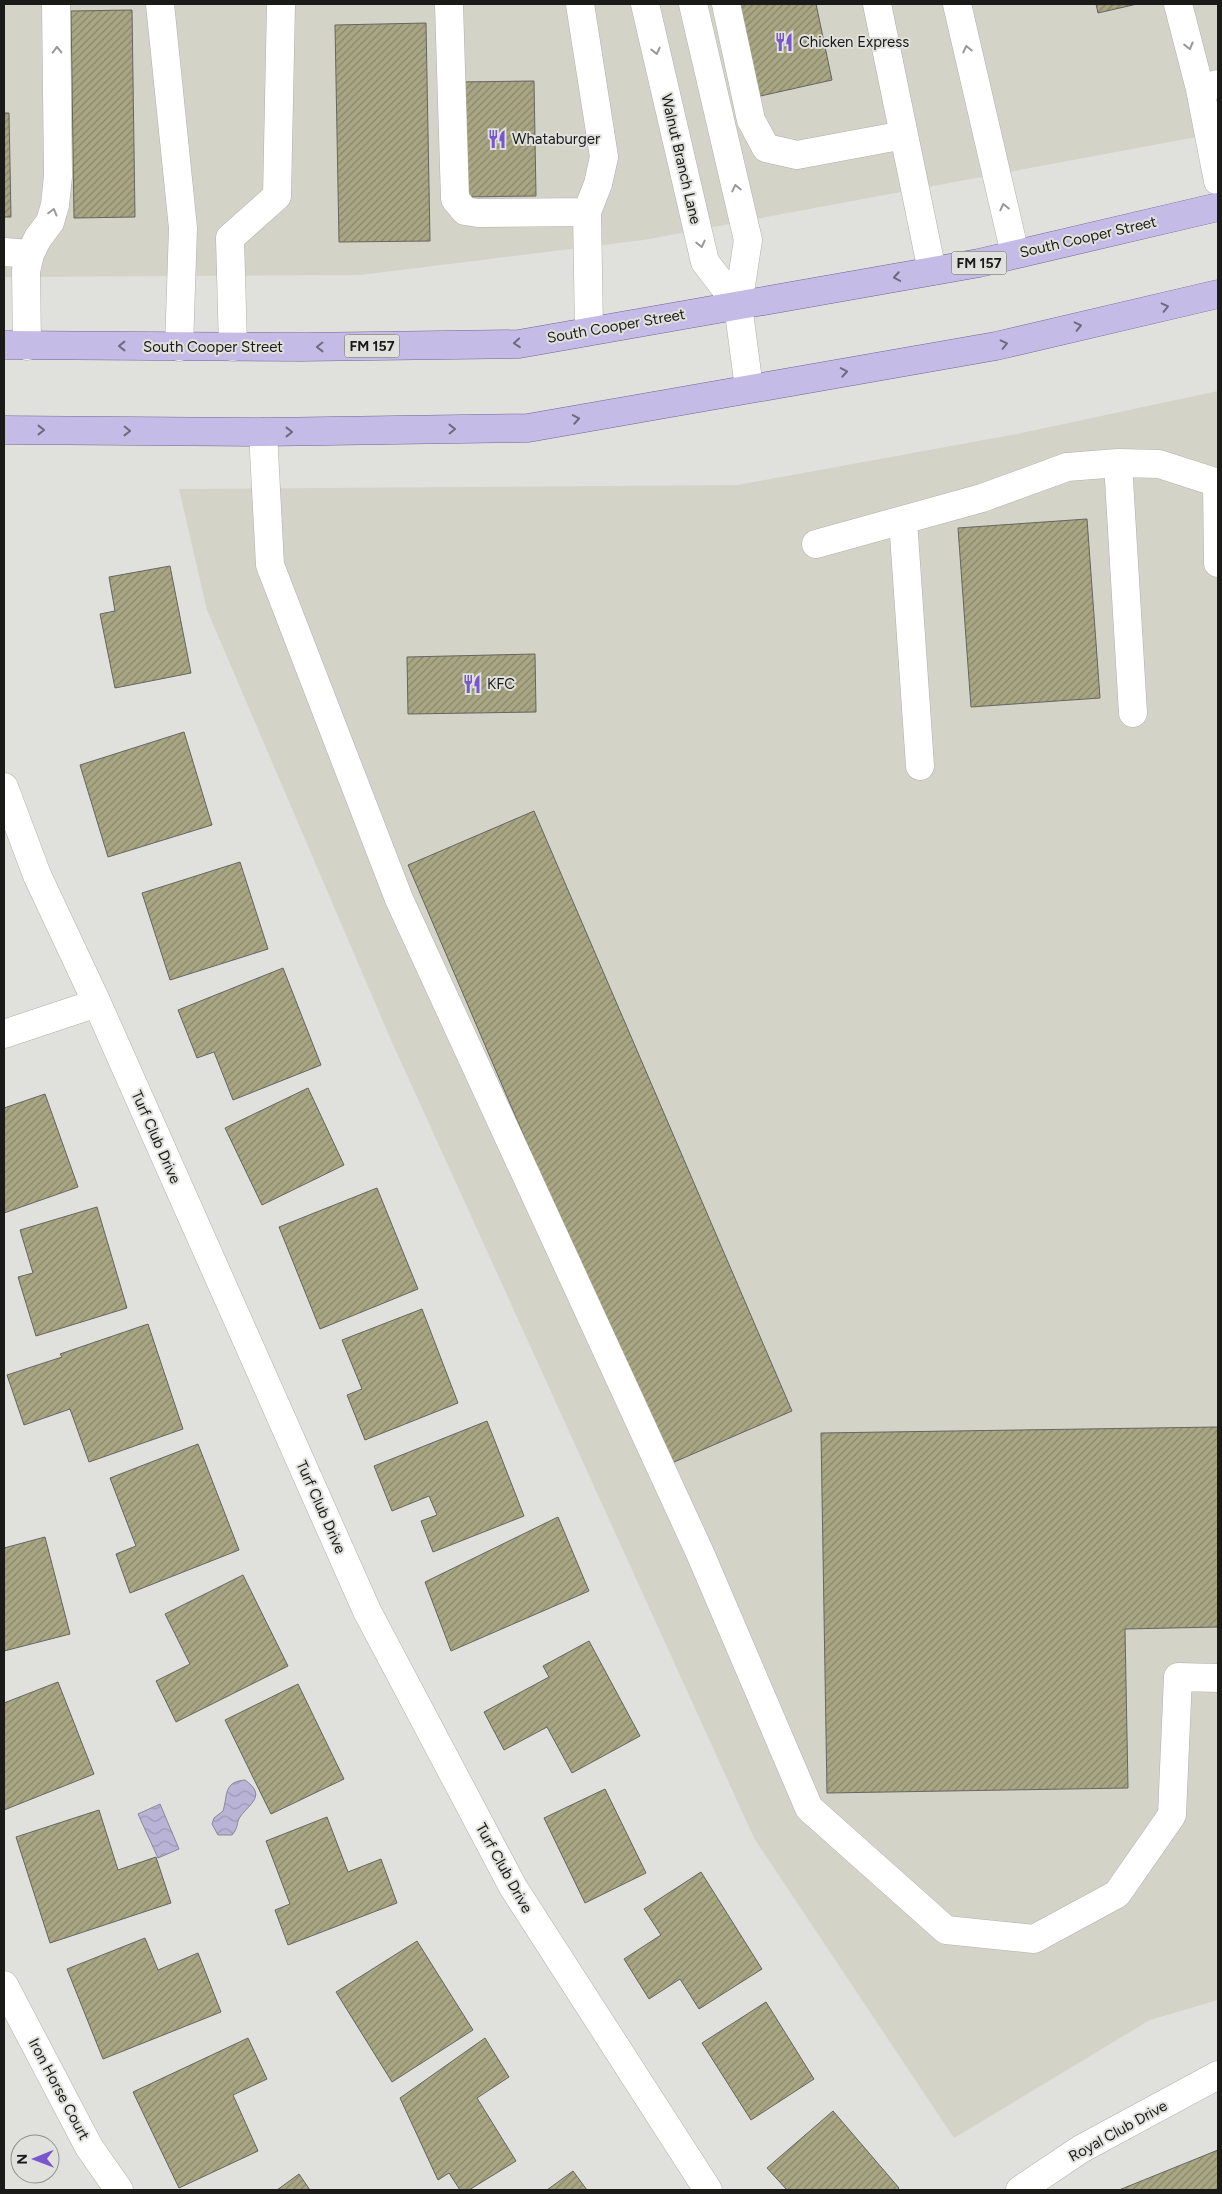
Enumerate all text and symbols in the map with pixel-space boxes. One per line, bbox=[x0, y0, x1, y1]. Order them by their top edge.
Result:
restaurant icon: Chicken Express bbox=[773, 31, 795, 53]
place label: Chicken Express bbox=[799, 33, 909, 51]
one-way arrow bbox=[1183, 42, 1194, 51]
one-way arrow bbox=[963, 44, 973, 53]
one-way arrow bbox=[52, 46, 62, 54]
one-way arrow bbox=[650, 47, 661, 56]
street label: Walnut Branch Lane bbox=[657, 92, 705, 226]
restaurant icon: Whataburger bbox=[486, 128, 508, 150]
place label: Whataburger bbox=[512, 130, 600, 148]
one-way arrow bbox=[731, 184, 742, 193]
one-way arrow bbox=[999, 202, 1010, 211]
one-way arrow bbox=[47, 208, 58, 217]
street label: South Cooper Street bbox=[1018, 212, 1159, 262]
one-way arrow bbox=[695, 239, 706, 248]
road number: FM 157 bbox=[952, 252, 1006, 274]
one-way arrow bbox=[893, 272, 902, 282]
one-way arrow bbox=[1160, 302, 1169, 313]
street label: South Cooper Street bbox=[545, 305, 687, 347]
one-way arrow bbox=[1074, 321, 1083, 332]
road number: FM 157 bbox=[344, 334, 400, 358]
one-way arrow bbox=[513, 337, 521, 348]
street label: South Cooper Street bbox=[143, 338, 283, 356]
one-way arrow bbox=[1000, 339, 1009, 350]
one-way arrow bbox=[118, 341, 126, 351]
one-way arrow bbox=[316, 342, 324, 352]
one-way arrow bbox=[840, 368, 848, 378]
one-way arrow bbox=[571, 415, 580, 425]
one-way arrow bbox=[448, 424, 456, 434]
one-way arrow bbox=[38, 425, 45, 435]
one-way arrow bbox=[124, 426, 131, 436]
one-way arrow bbox=[286, 427, 294, 437]
restaurant icon: KFC bbox=[461, 673, 483, 695]
place label: KFC bbox=[487, 675, 515, 693]
street label: Turf Club Drive bbox=[127, 1088, 185, 1186]
street label: Turf Club Drive bbox=[292, 1458, 350, 1556]
street label: Turf Club Drive bbox=[472, 1820, 536, 1916]
street label: Iron Horse Court bbox=[25, 2035, 93, 2143]
street label: Royal Club Drive bbox=[1066, 2096, 1170, 2166]
north arrow bbox=[10, 2134, 60, 2184]
text: N bbox=[14, 2154, 31, 2165]

